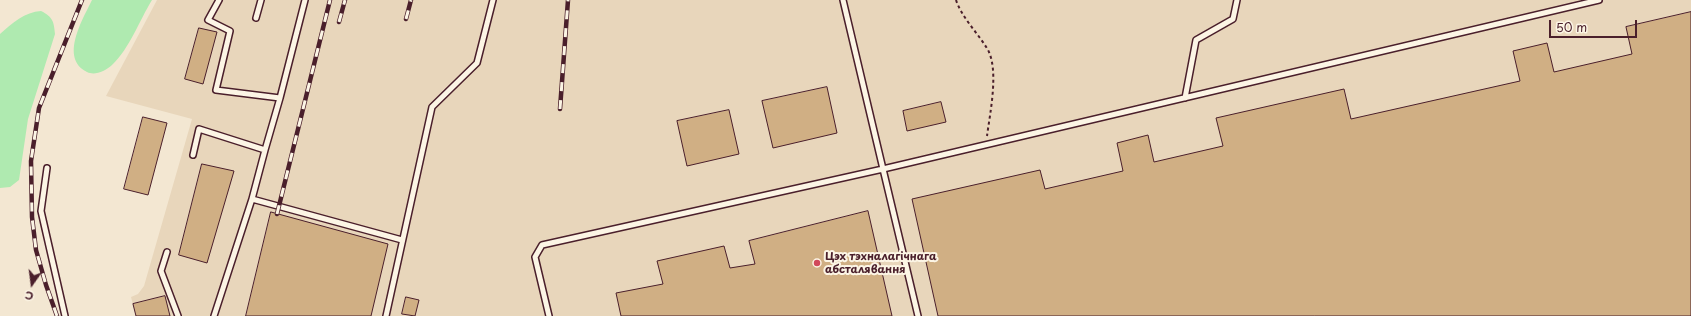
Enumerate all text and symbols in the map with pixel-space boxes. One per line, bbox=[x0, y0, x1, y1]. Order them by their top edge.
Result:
scale bar bbox=[1551, 12, 1639, 38]
text: 50 m bbox=[1556, 18, 1587, 36]
place label: Цэх тэхналагічнага абсталявання bbox=[825, 250, 937, 276]
marker: Цэх тэхналагічнага абсталявання bbox=[812, 258, 822, 268]
north arrow bbox=[12, 264, 52, 304]
text: С bbox=[23, 287, 35, 305]

